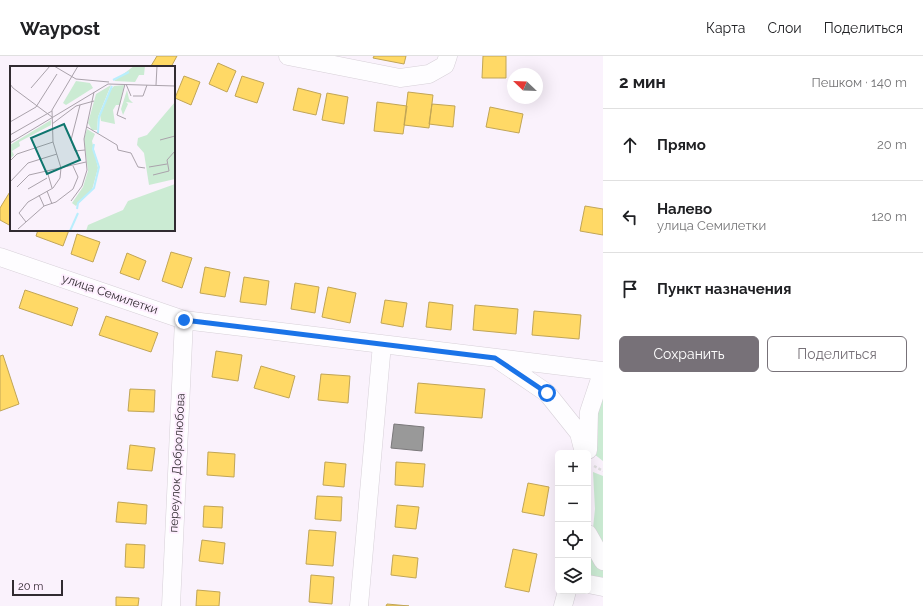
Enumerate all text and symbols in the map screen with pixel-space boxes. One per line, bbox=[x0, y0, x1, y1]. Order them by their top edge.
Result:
text: Waypost bbox=[20, 17, 100, 39]
text: Карта bbox=[706, 20, 745, 36]
text: Слои bbox=[767, 20, 802, 36]
text: Поделиться bbox=[824, 20, 903, 36]
inset map bbox=[10, 66, 175, 231]
north arrow bbox=[507, 68, 543, 104]
text: 2 мин bbox=[619, 72, 666, 92]
text: Пешком · 140 m bbox=[811, 75, 907, 90]
icon: ahead bbox=[619, 134, 641, 156]
text: Прямо bbox=[657, 136, 706, 154]
text: 20 m bbox=[877, 137, 907, 152]
text: Налево bbox=[657, 200, 712, 218]
icon: left bbox=[619, 206, 641, 228]
text: 120 m bbox=[871, 209, 907, 224]
text: улица Семилетки bbox=[657, 218, 766, 233]
street label: улица Семилетки bbox=[60, 271, 160, 317]
icon: arrive bbox=[619, 278, 641, 300]
text: Пункт назначения bbox=[657, 280, 791, 298]
route end bbox=[175, 311, 193, 329]
button: Сохранить bbox=[619, 336, 759, 372]
button: Поделиться bbox=[767, 336, 907, 372]
route start bbox=[538, 384, 556, 402]
street label: переулок Добролюбова bbox=[166, 393, 188, 533]
map controls bbox=[555, 450, 591, 594]
button: + bbox=[555, 450, 591, 486]
button: − bbox=[555, 486, 591, 522]
button: locate bbox=[555, 522, 591, 558]
button: layers bbox=[555, 558, 591, 594]
scale bar bbox=[12, 578, 63, 597]
text: 20 m bbox=[18, 580, 43, 593]

